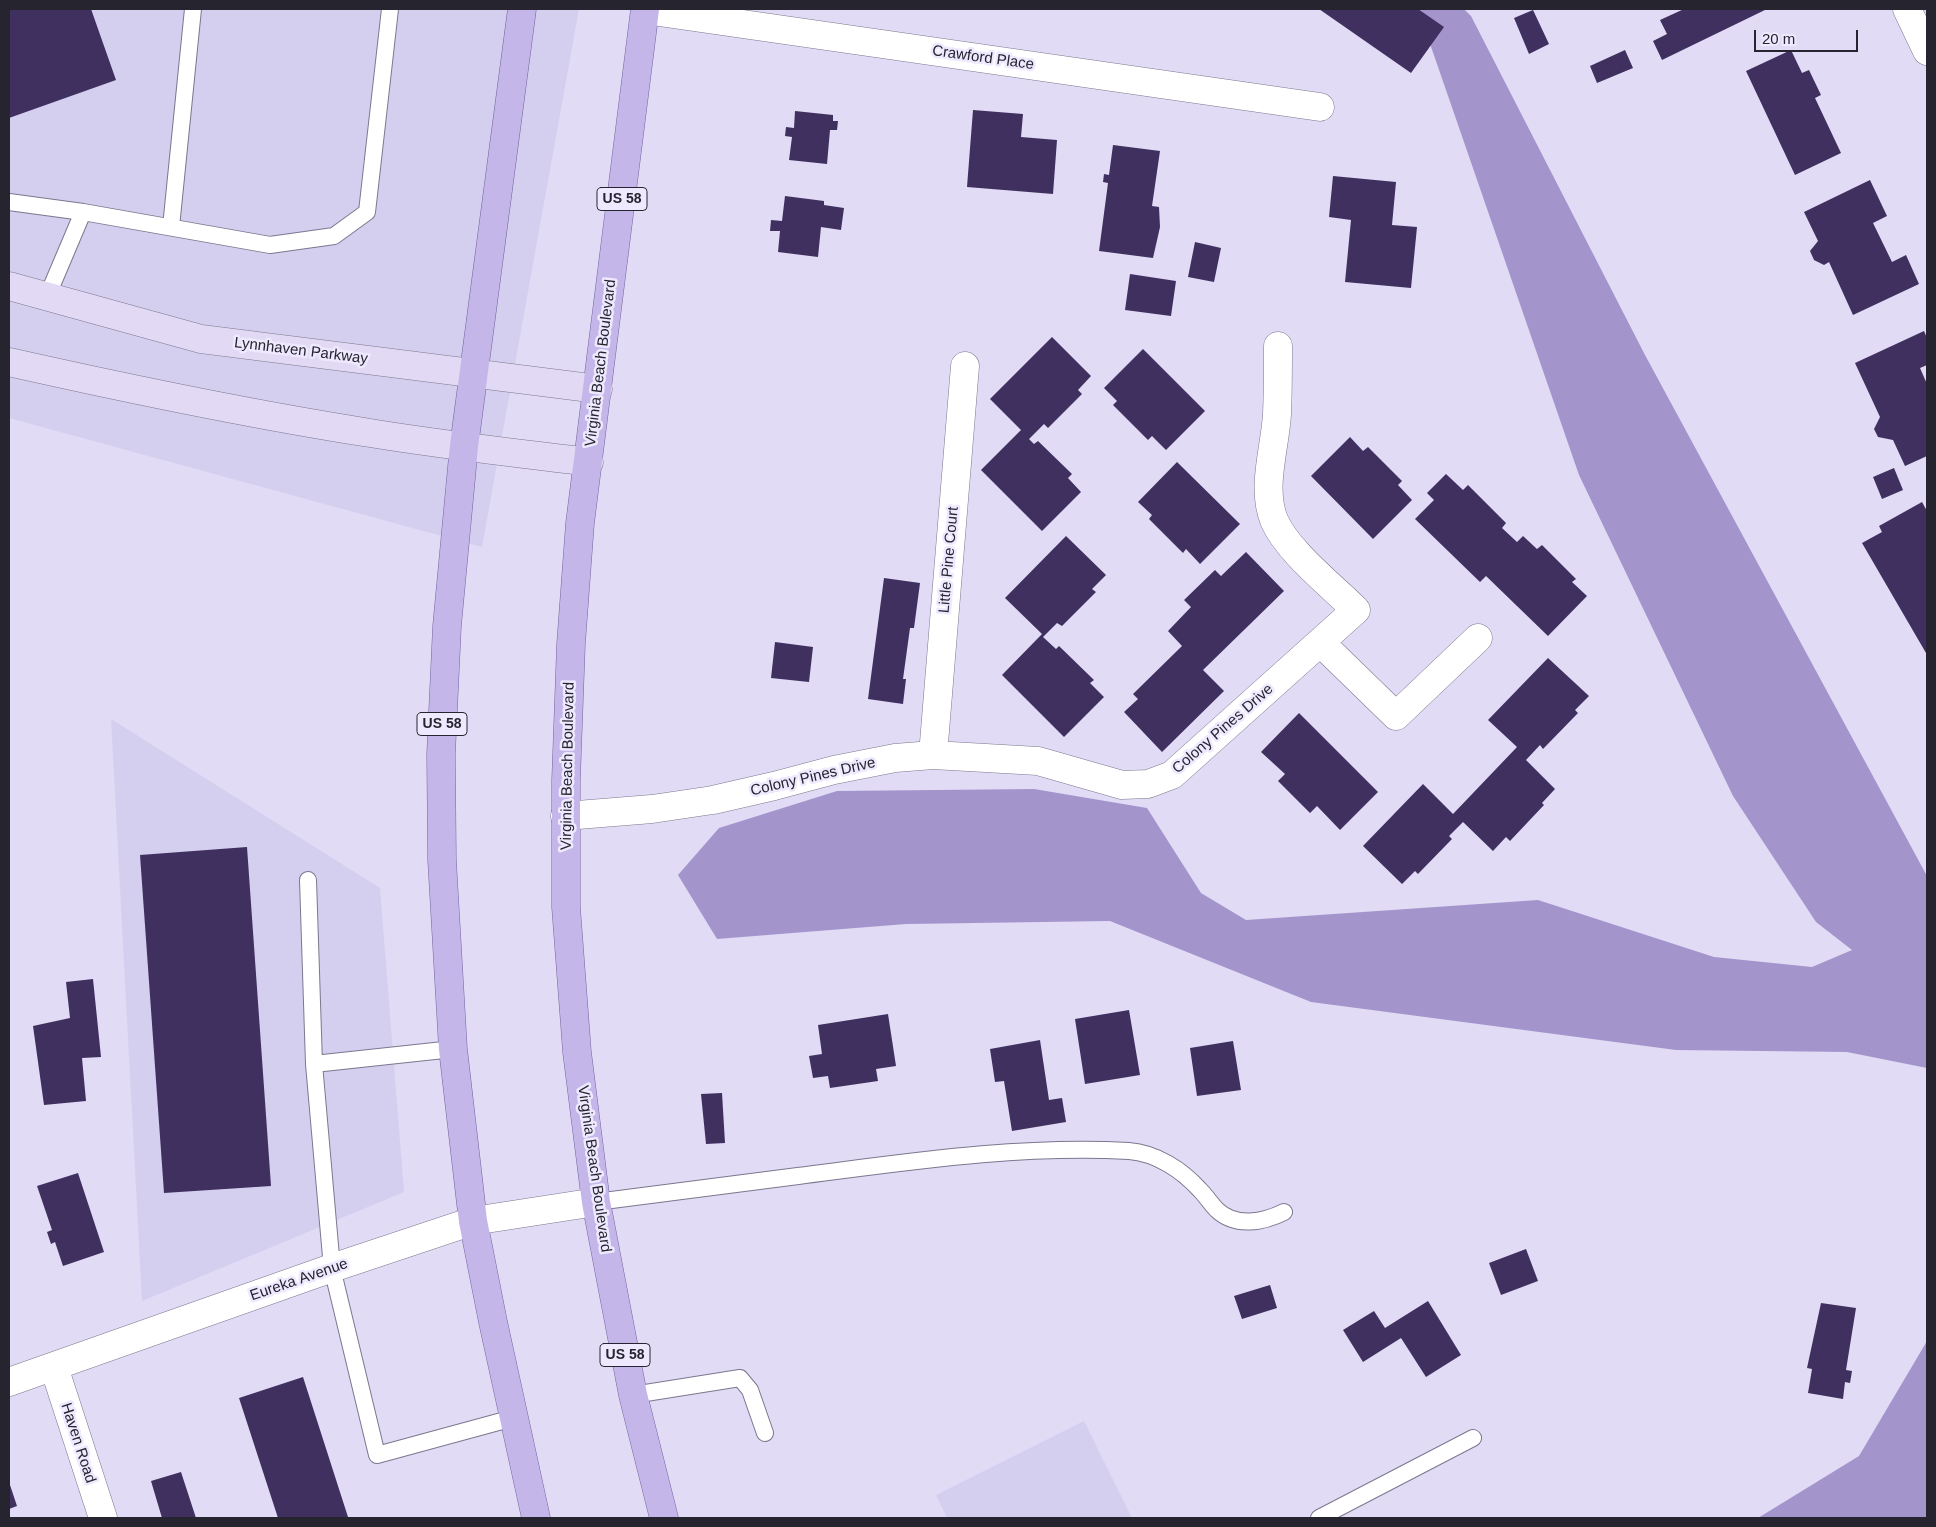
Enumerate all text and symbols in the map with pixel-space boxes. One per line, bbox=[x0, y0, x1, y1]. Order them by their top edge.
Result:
scale bar bbox=[1756, 20, 1860, 52]
text: 20 m bbox=[1762, 30, 1795, 47]
street label: Crawford Place bbox=[931, 42, 1035, 74]
road number: US 58 bbox=[597, 188, 647, 210]
street label: Virginia Beach Boulevard bbox=[582, 278, 620, 448]
street label: Lynnhaven Parkway bbox=[233, 334, 369, 368]
street label: Little Pine Court bbox=[935, 506, 963, 614]
street label: Colony Pines Drive bbox=[1169, 680, 1277, 778]
street label: Virginia Beach Boulevard bbox=[558, 682, 578, 850]
road number: US 58 bbox=[417, 712, 467, 736]
street label: Colony Pines Drive bbox=[749, 754, 877, 800]
street label: Virginia Beach Boulevard bbox=[573, 1084, 615, 1254]
street label: Eureka Avenue bbox=[248, 1255, 350, 1305]
road number: US 58 bbox=[600, 1344, 650, 1366]
street label: Haven Road bbox=[57, 1401, 99, 1485]

